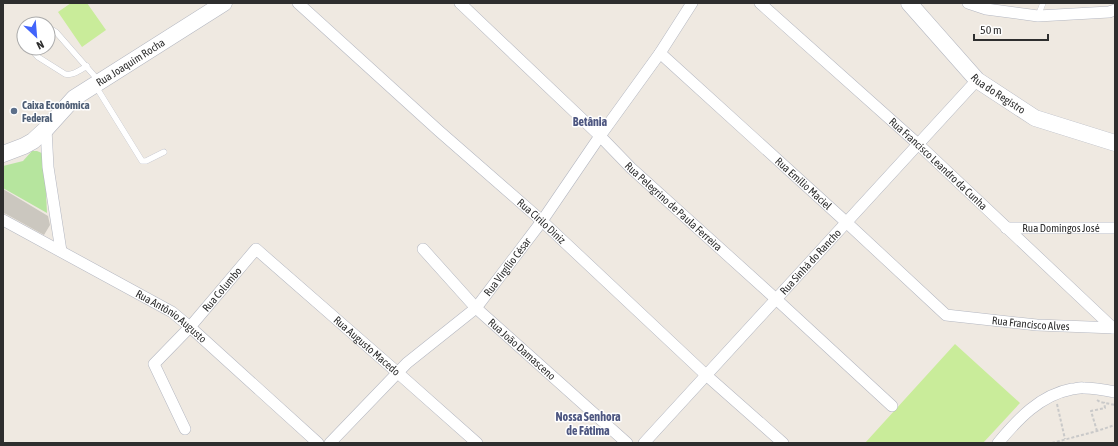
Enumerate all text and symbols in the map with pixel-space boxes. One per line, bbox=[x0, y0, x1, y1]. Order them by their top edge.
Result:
north arrow bbox=[16, 16, 56, 56]
scale bar bbox=[974, 16, 1048, 42]
text: 50 m bbox=[980, 23, 1002, 37]
street label: Rua Joaquim Rocha bbox=[94, 36, 167, 88]
text: N bbox=[35, 38, 46, 52]
street label: Rua do Registro bbox=[969, 72, 1028, 116]
place label: Caixa Econômica Federal bbox=[22, 99, 90, 124]
marker: Caixa Econômica Federal bbox=[9, 106, 19, 116]
district label: Betânia bbox=[573, 115, 608, 129]
street label: Rua Francisco Leandro da Cunha bbox=[887, 115, 990, 212]
street label: Rua Emílio Maciel bbox=[773, 155, 834, 212]
street label: Rua Pelegrino de Paula Ferreira bbox=[623, 160, 724, 253]
street label: Rua Cirilo Diniz bbox=[515, 196, 568, 246]
street label: Rua Domingos José bbox=[1022, 222, 1100, 234]
street label: Rua Sinhá do Rancho bbox=[777, 227, 843, 297]
street label: Rua Virgílio César bbox=[481, 235, 534, 298]
street label: Rua Columbo bbox=[200, 265, 244, 314]
street label: Rua Antônio Augusto bbox=[134, 287, 209, 345]
street label: Rua Augusto Macedo bbox=[331, 314, 402, 378]
street label: Rua Francisco Alves bbox=[991, 314, 1070, 332]
street label: Rua João Damasceno bbox=[486, 316, 558, 382]
district label: Nossa Senhora de Fátima bbox=[555, 410, 621, 438]

